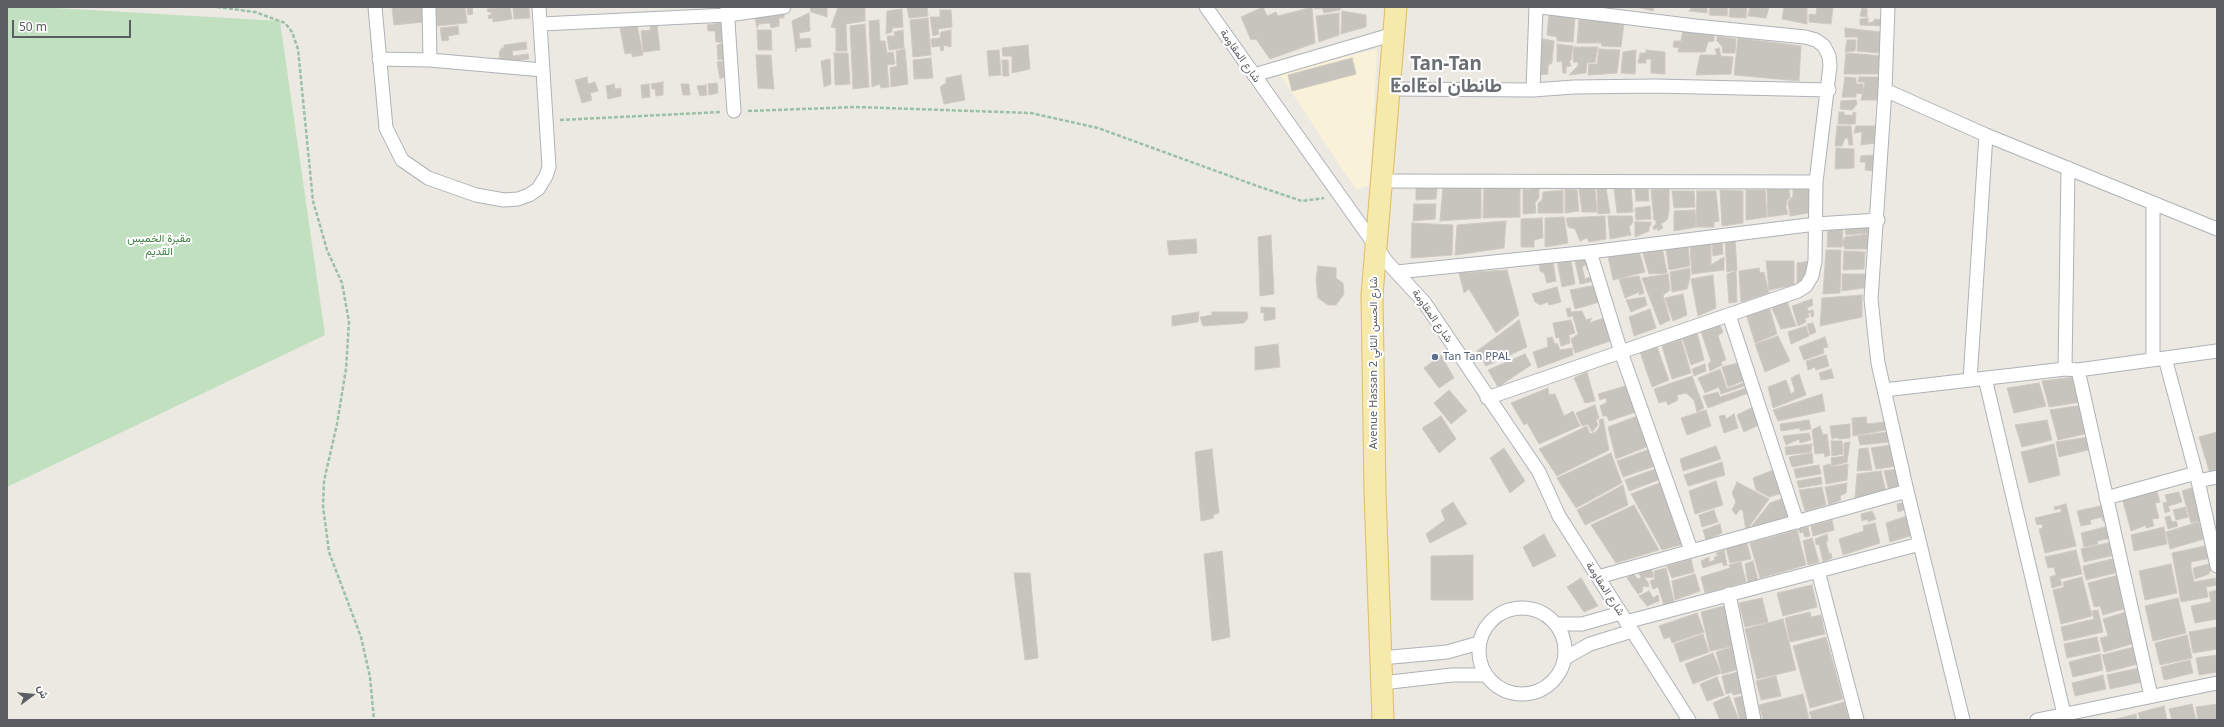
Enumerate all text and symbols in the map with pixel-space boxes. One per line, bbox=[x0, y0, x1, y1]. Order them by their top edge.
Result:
scale bar bbox=[14, 12, 133, 38]
text: 50 m bbox=[19, 18, 47, 35]
street label: شارع المقاومة bbox=[1217, 27, 1263, 85]
district label: Tan-Tan ⵟⴰⵏⵟⴰⵏ طانطان bbox=[1390, 54, 1502, 98]
park label: مقبرة الخميس القديم bbox=[127, 232, 191, 258]
street label: Avenue Hassan 2 شارع الحسن الثاني bbox=[1367, 277, 1381, 449]
street label: شارع المقاومة bbox=[1409, 287, 1455, 345]
place label: Tan Tan PPAL bbox=[1443, 350, 1511, 364]
marker: Tan Tan PPAL bbox=[1430, 352, 1440, 362]
street label: شارع المقاومة bbox=[1583, 559, 1627, 619]
north arrow bbox=[12, 675, 52, 715]
text: ش bbox=[35, 683, 53, 700]

